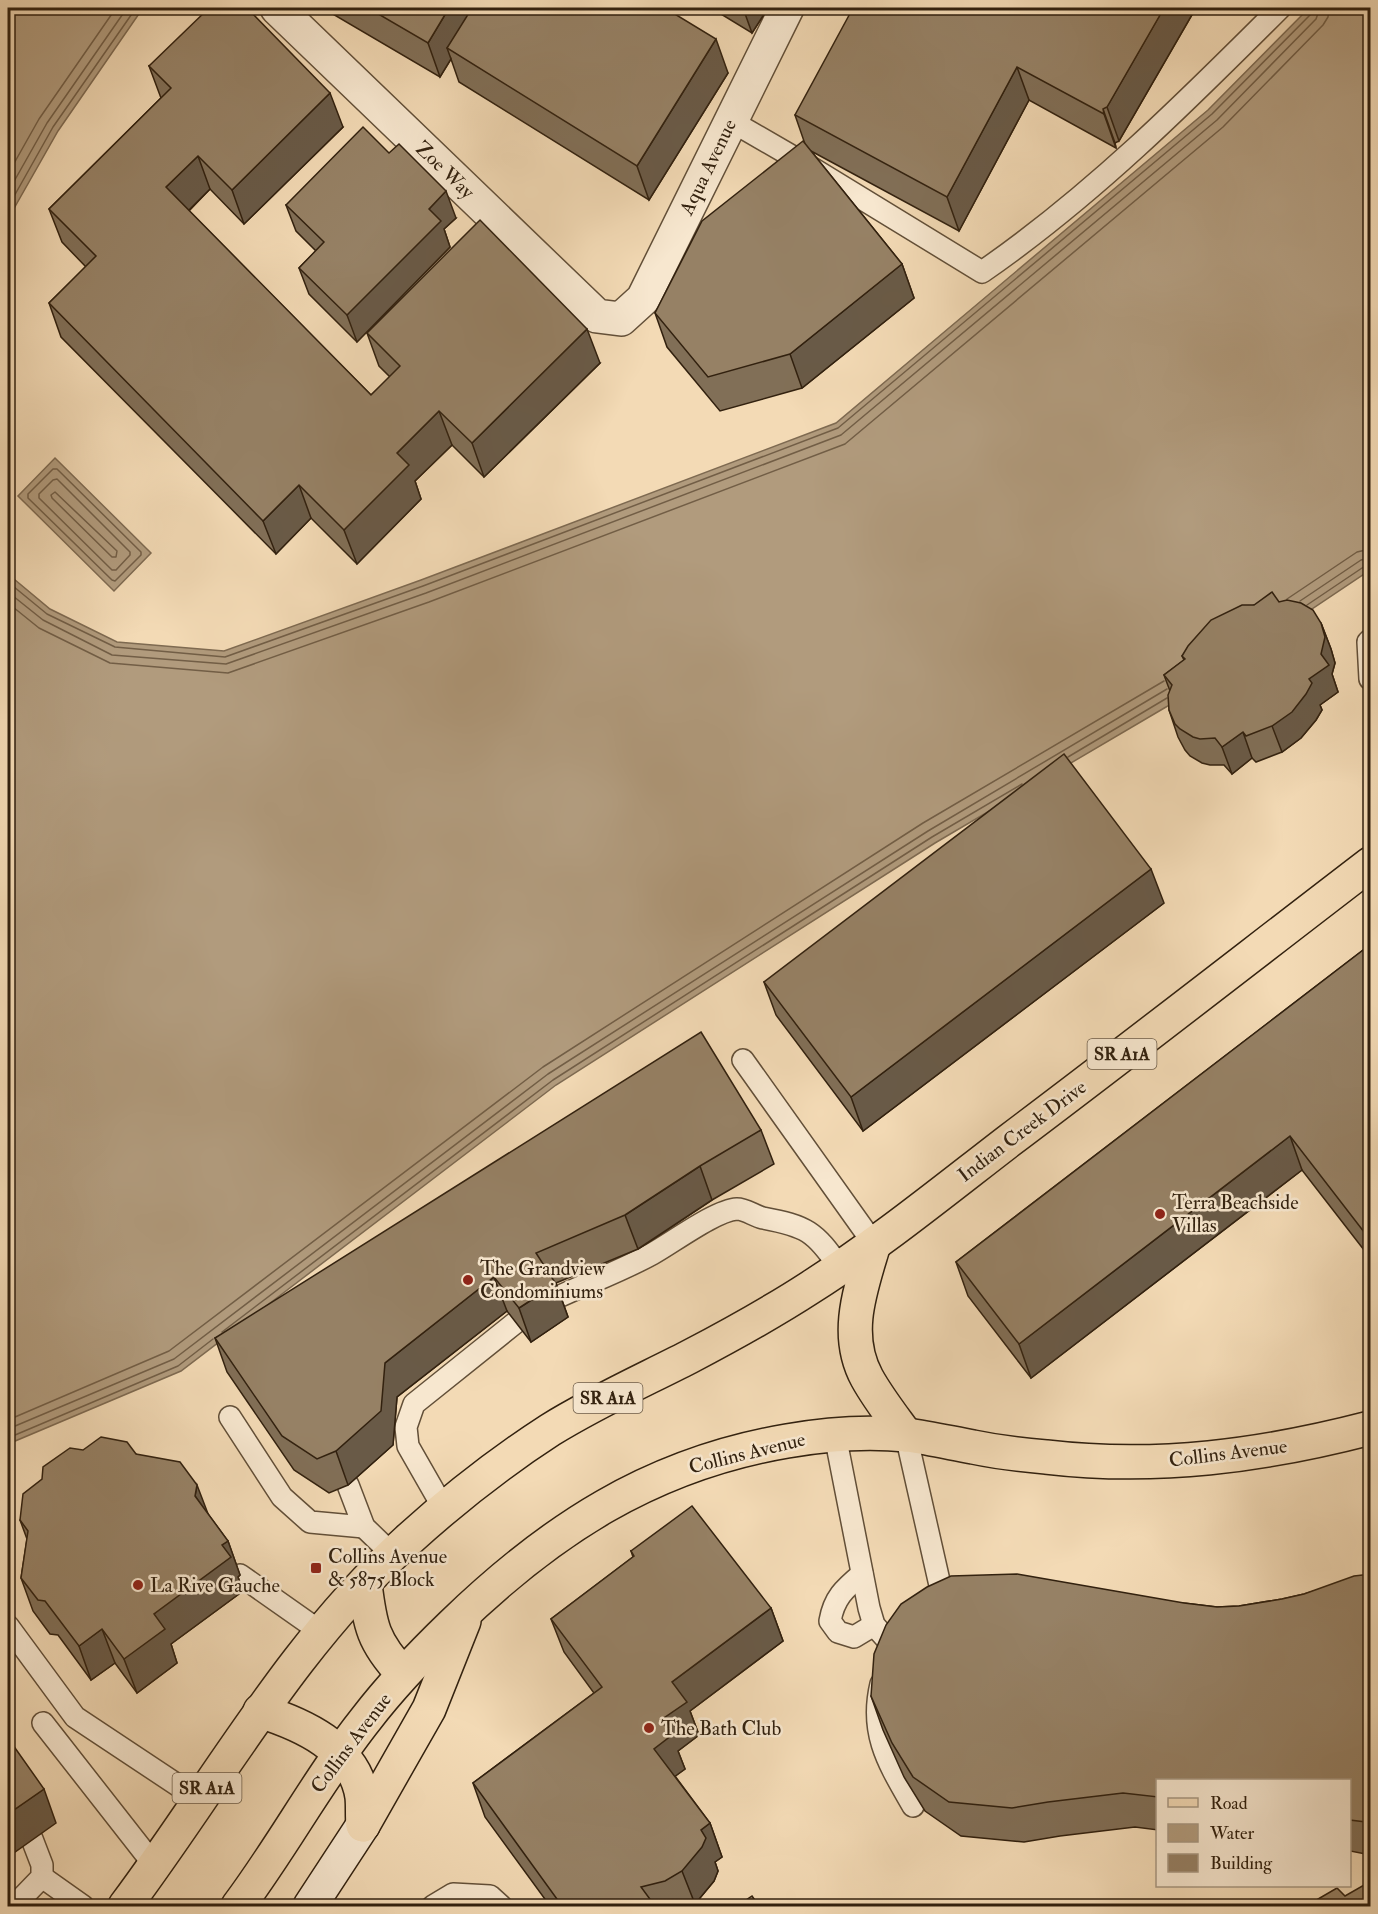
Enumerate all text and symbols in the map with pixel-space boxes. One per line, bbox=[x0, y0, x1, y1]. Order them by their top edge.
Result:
street label: Aqua Avenue bbox=[674, 115, 742, 220]
street label: Zoe Way bbox=[410, 136, 481, 205]
road number: SR A1A bbox=[1088, 1039, 1156, 1069]
street label: Indian Creek Drive bbox=[953, 1075, 1091, 1187]
place label: Terra Beachside Villas bbox=[1172, 1190, 1299, 1238]
marker: Terra Beachside Villas bbox=[1153, 1207, 1167, 1221]
place label: The Grandview Condominiums bbox=[480, 1256, 606, 1304]
marker: The Grandview Condominiums bbox=[461, 1273, 475, 1287]
road number: SR A1A bbox=[574, 1383, 642, 1413]
street label: Collins Avenue bbox=[686, 1426, 808, 1480]
street label: Collins Avenue bbox=[1167, 1433, 1289, 1473]
place label: Collins Avenue & 5875 Block bbox=[328, 1544, 447, 1592]
marker: Collins Avenue & 5875 Block bbox=[309, 1561, 323, 1575]
place label: La Rive Gauche bbox=[150, 1573, 280, 1598]
marker: La Rive Gauche bbox=[131, 1578, 145, 1592]
street label: Collins Avenue bbox=[305, 1688, 397, 1798]
place label: The Bath Club bbox=[661, 1716, 781, 1741]
marker: The Bath Club bbox=[642, 1721, 656, 1735]
road number: SR A1A bbox=[172, 1773, 242, 1803]
legend bbox=[1156, 1779, 1351, 1887]
text: Road bbox=[1210, 1792, 1248, 1815]
text: Water bbox=[1209, 1822, 1254, 1845]
text: Building bbox=[1210, 1852, 1273, 1875]

